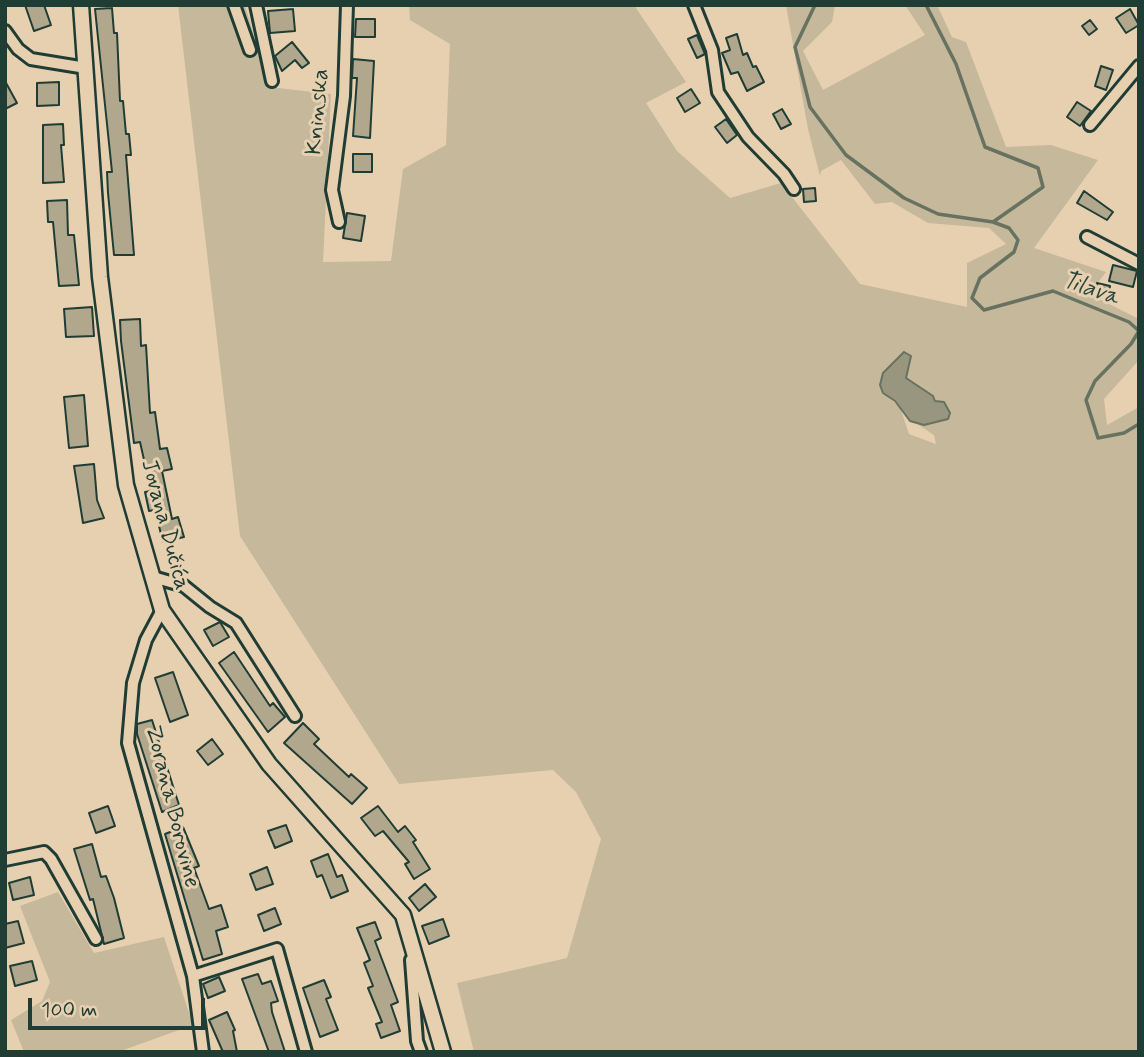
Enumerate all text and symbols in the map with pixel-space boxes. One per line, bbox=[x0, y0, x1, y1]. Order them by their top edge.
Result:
street label: Kninska bbox=[301, 68, 337, 156]
water label: Tilava bbox=[1058, 267, 1122, 313]
street label: Jovana Dučića bbox=[133, 457, 195, 593]
street label: Zorana Borovine bbox=[137, 723, 205, 891]
scale bar bbox=[32, 984, 208, 1028]
text: 100 m bbox=[41, 996, 97, 1024]

